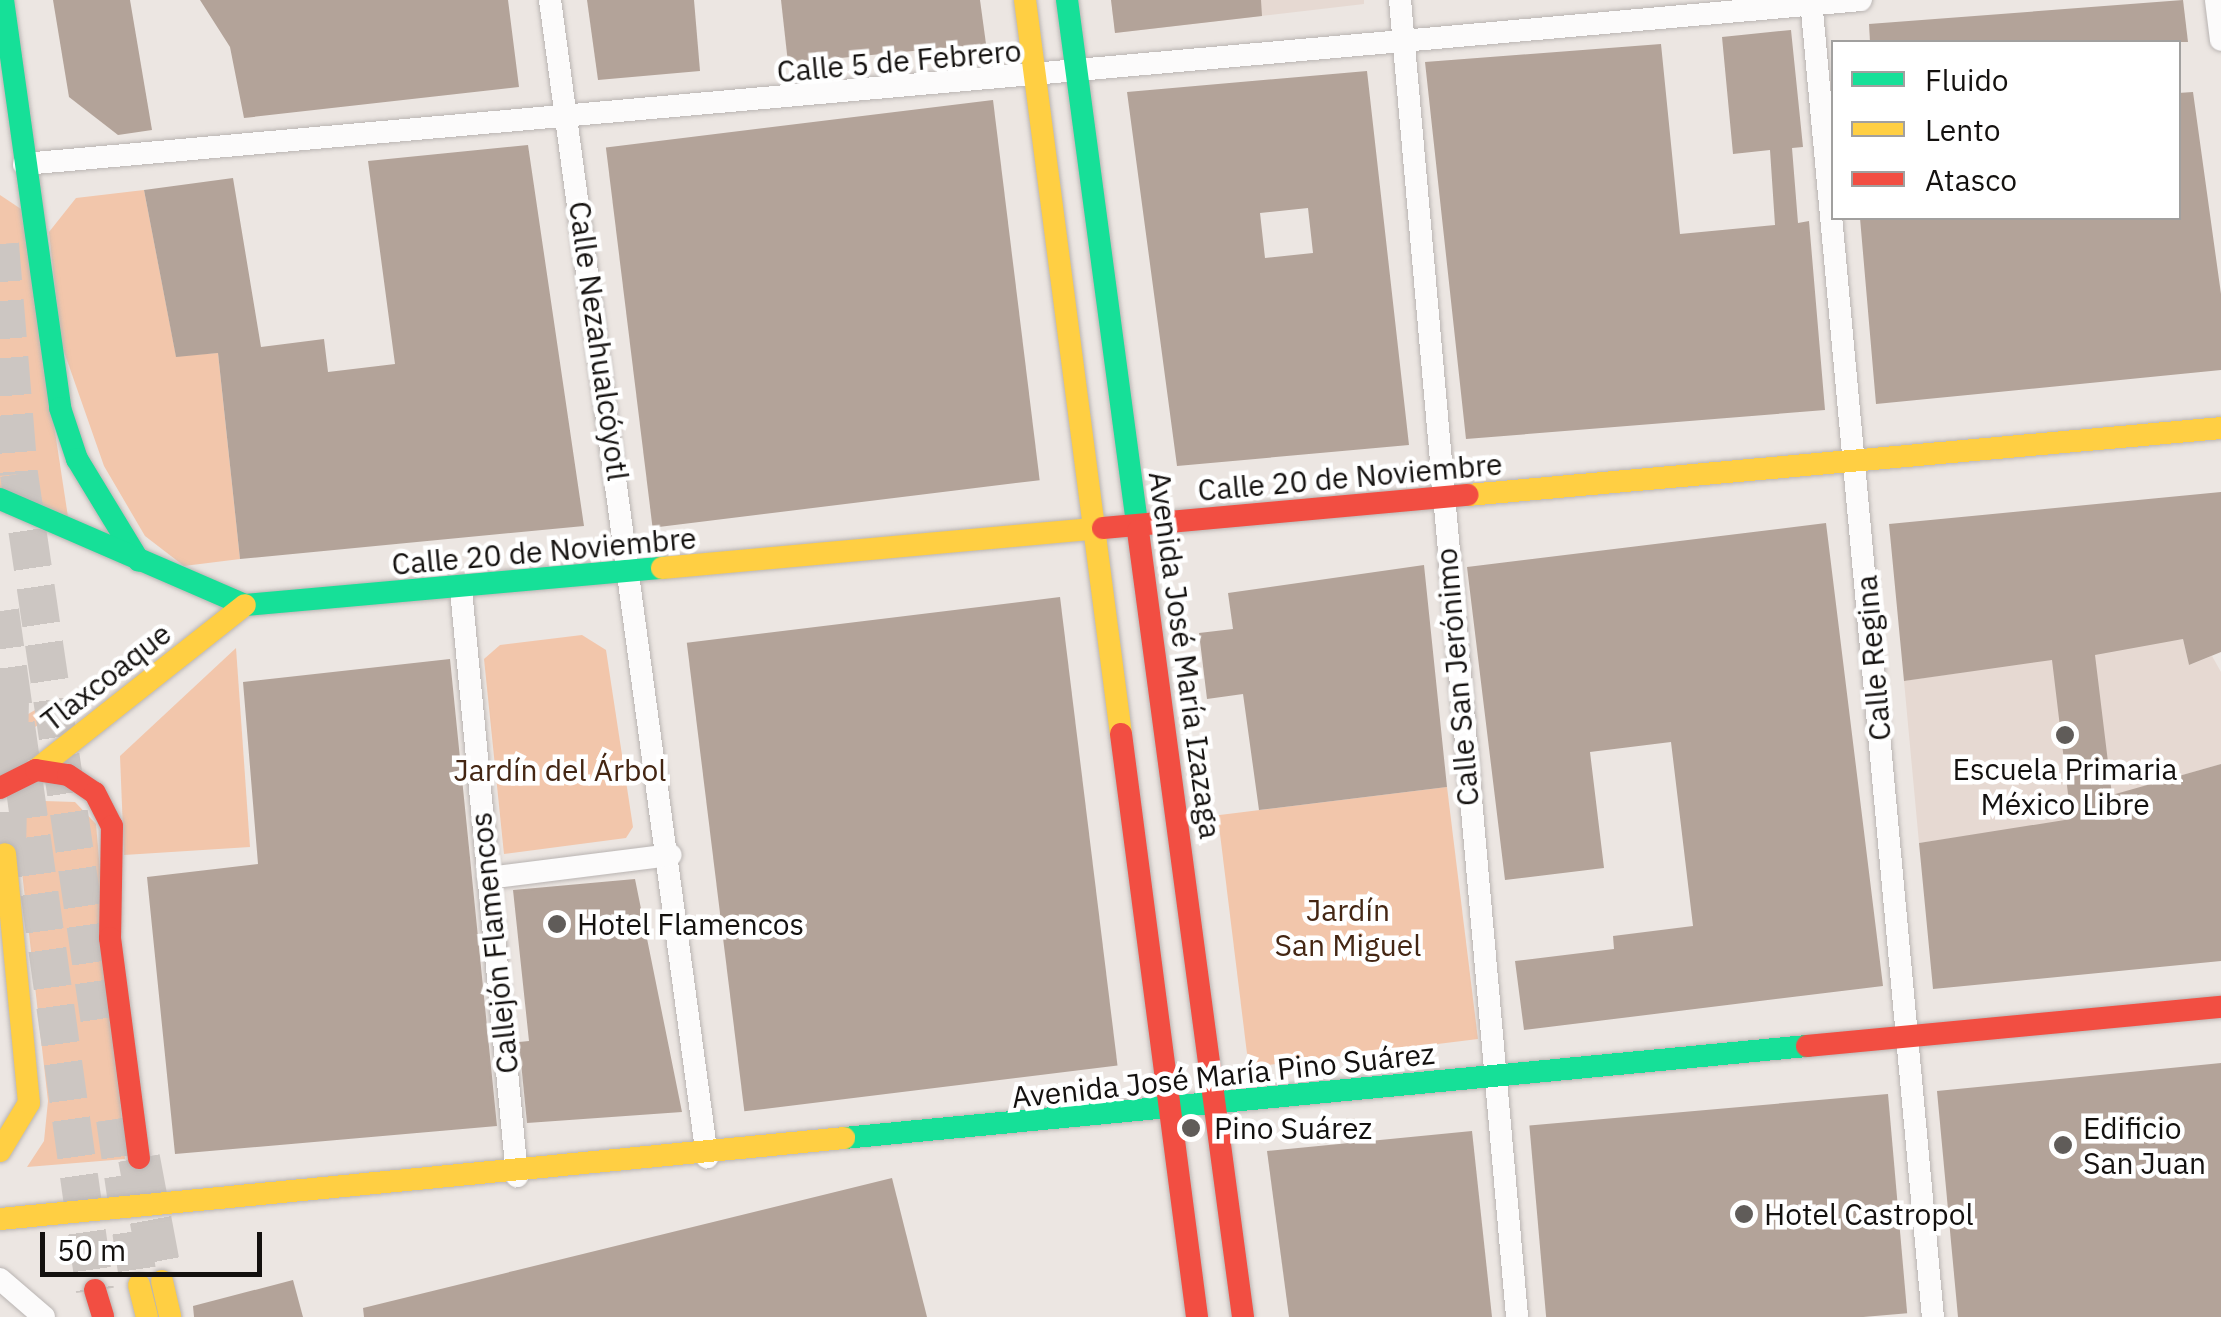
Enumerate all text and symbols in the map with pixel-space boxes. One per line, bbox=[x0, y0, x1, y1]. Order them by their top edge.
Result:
street label: Calle 5 de Febrero bbox=[775, 32, 1023, 90]
legend bbox=[1831, 40, 2181, 220]
text: Fluido bbox=[1925, 60, 2009, 99]
text: Lento bbox=[1925, 110, 2000, 149]
text: Atasco bbox=[1925, 160, 2017, 199]
street label: Calle Nezahualcóyotl bbox=[562, 199, 636, 483]
street label: Calle 20 de Noviembre bbox=[1196, 446, 1504, 508]
street label: Avenida José María Izazaga bbox=[1141, 469, 1229, 841]
street label: Calle 20 de Noviembre bbox=[390, 520, 698, 582]
street label: Calle San Jerónimo bbox=[1428, 546, 1486, 808]
street label: Calle Regina bbox=[1848, 574, 1898, 742]
street label: Tlaxcoaque bbox=[34, 615, 178, 739]
marker: Escuela Primaria México Libre bbox=[2054, 724, 2076, 746]
place label: Escuela Primaria México Libre bbox=[1952, 751, 2178, 822]
park label: Jardín del Árbol bbox=[454, 752, 666, 788]
street label: Callejón Flamencos bbox=[462, 810, 526, 1076]
park label: Jardín San Miguel bbox=[1275, 892, 1421, 962]
place label: Hotel Flamencos bbox=[577, 906, 804, 942]
marker: Hotel Flamencos bbox=[546, 913, 568, 935]
street label: Avenida José María Pino Suárez bbox=[1010, 1035, 1436, 1115]
place label: Pino Suárez bbox=[1214, 1110, 1372, 1146]
place label: Edificio San Juan bbox=[2083, 1110, 2206, 1180]
marker: Pino Suárez bbox=[1178, 1115, 1204, 1141]
marker: Edificio San Juan bbox=[2052, 1134, 2074, 1156]
place label: Hotel Castropol bbox=[1764, 1196, 1974, 1232]
marker: Hotel Castropol bbox=[1733, 1203, 1755, 1225]
scale bar bbox=[45, 1212, 268, 1274]
text: 50 m bbox=[57, 1230, 126, 1269]

